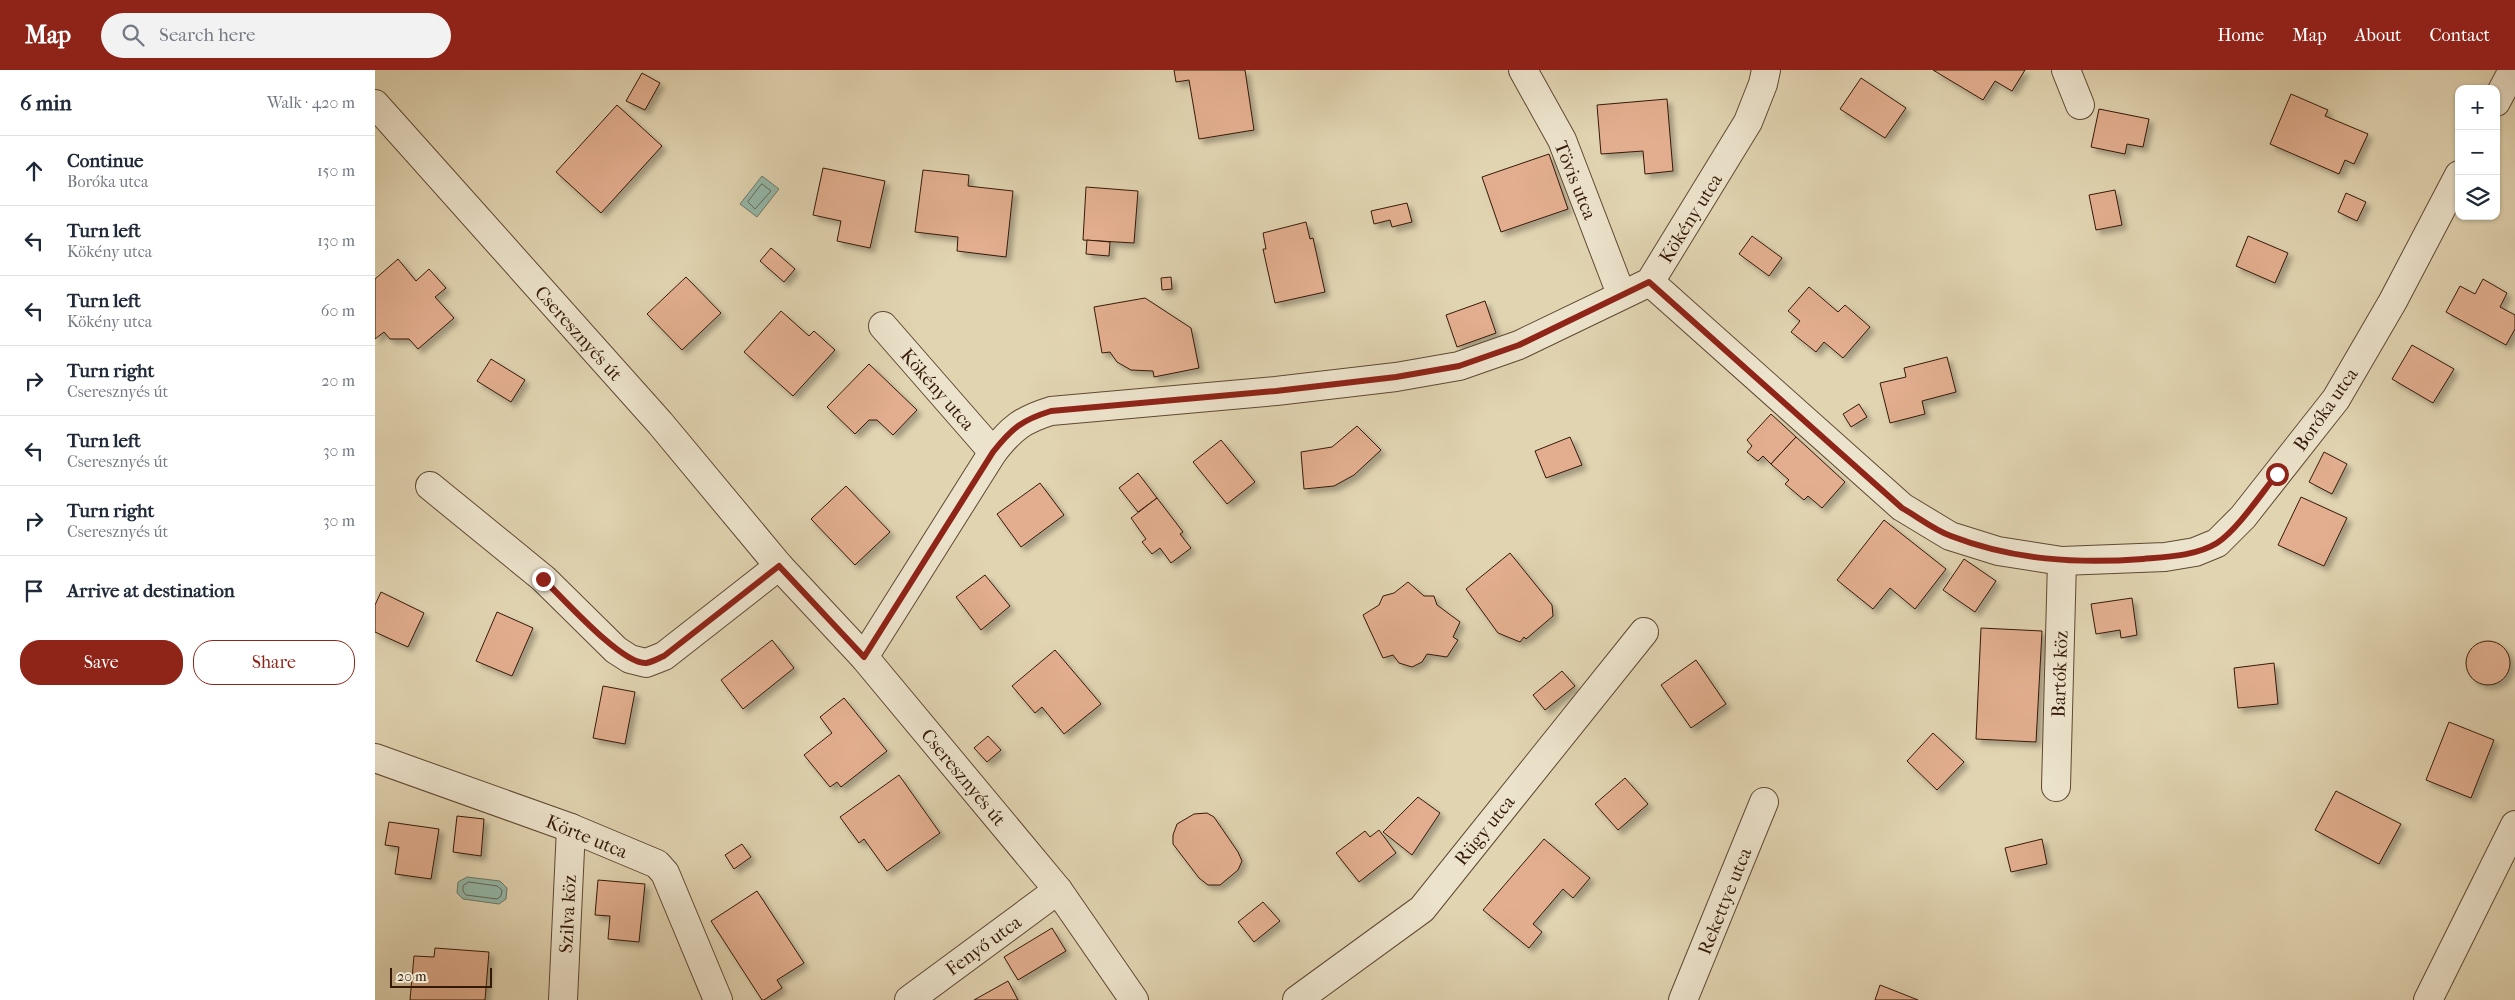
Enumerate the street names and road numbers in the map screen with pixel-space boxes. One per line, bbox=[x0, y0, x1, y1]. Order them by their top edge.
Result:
street label: Tövis utca bbox=[1549, 138, 1601, 223]
street label: Kökény utca bbox=[1655, 170, 1727, 267]
street label: Cseresznyés út bbox=[530, 282, 627, 386]
street label: Kökény utca bbox=[896, 344, 979, 435]
street label: Boróka utca bbox=[2289, 364, 2363, 455]
street label: Bartók köz bbox=[2047, 630, 2073, 718]
street label: Cseresznyés út bbox=[916, 725, 1010, 831]
street label: Rügy utca bbox=[1450, 791, 1520, 870]
street label: Körte utca bbox=[543, 811, 631, 863]
street label: Rekettye utca bbox=[1694, 845, 1756, 958]
street label: Szilva köz bbox=[555, 874, 581, 954]
street label: Fenyő utca bbox=[942, 911, 1026, 981]

